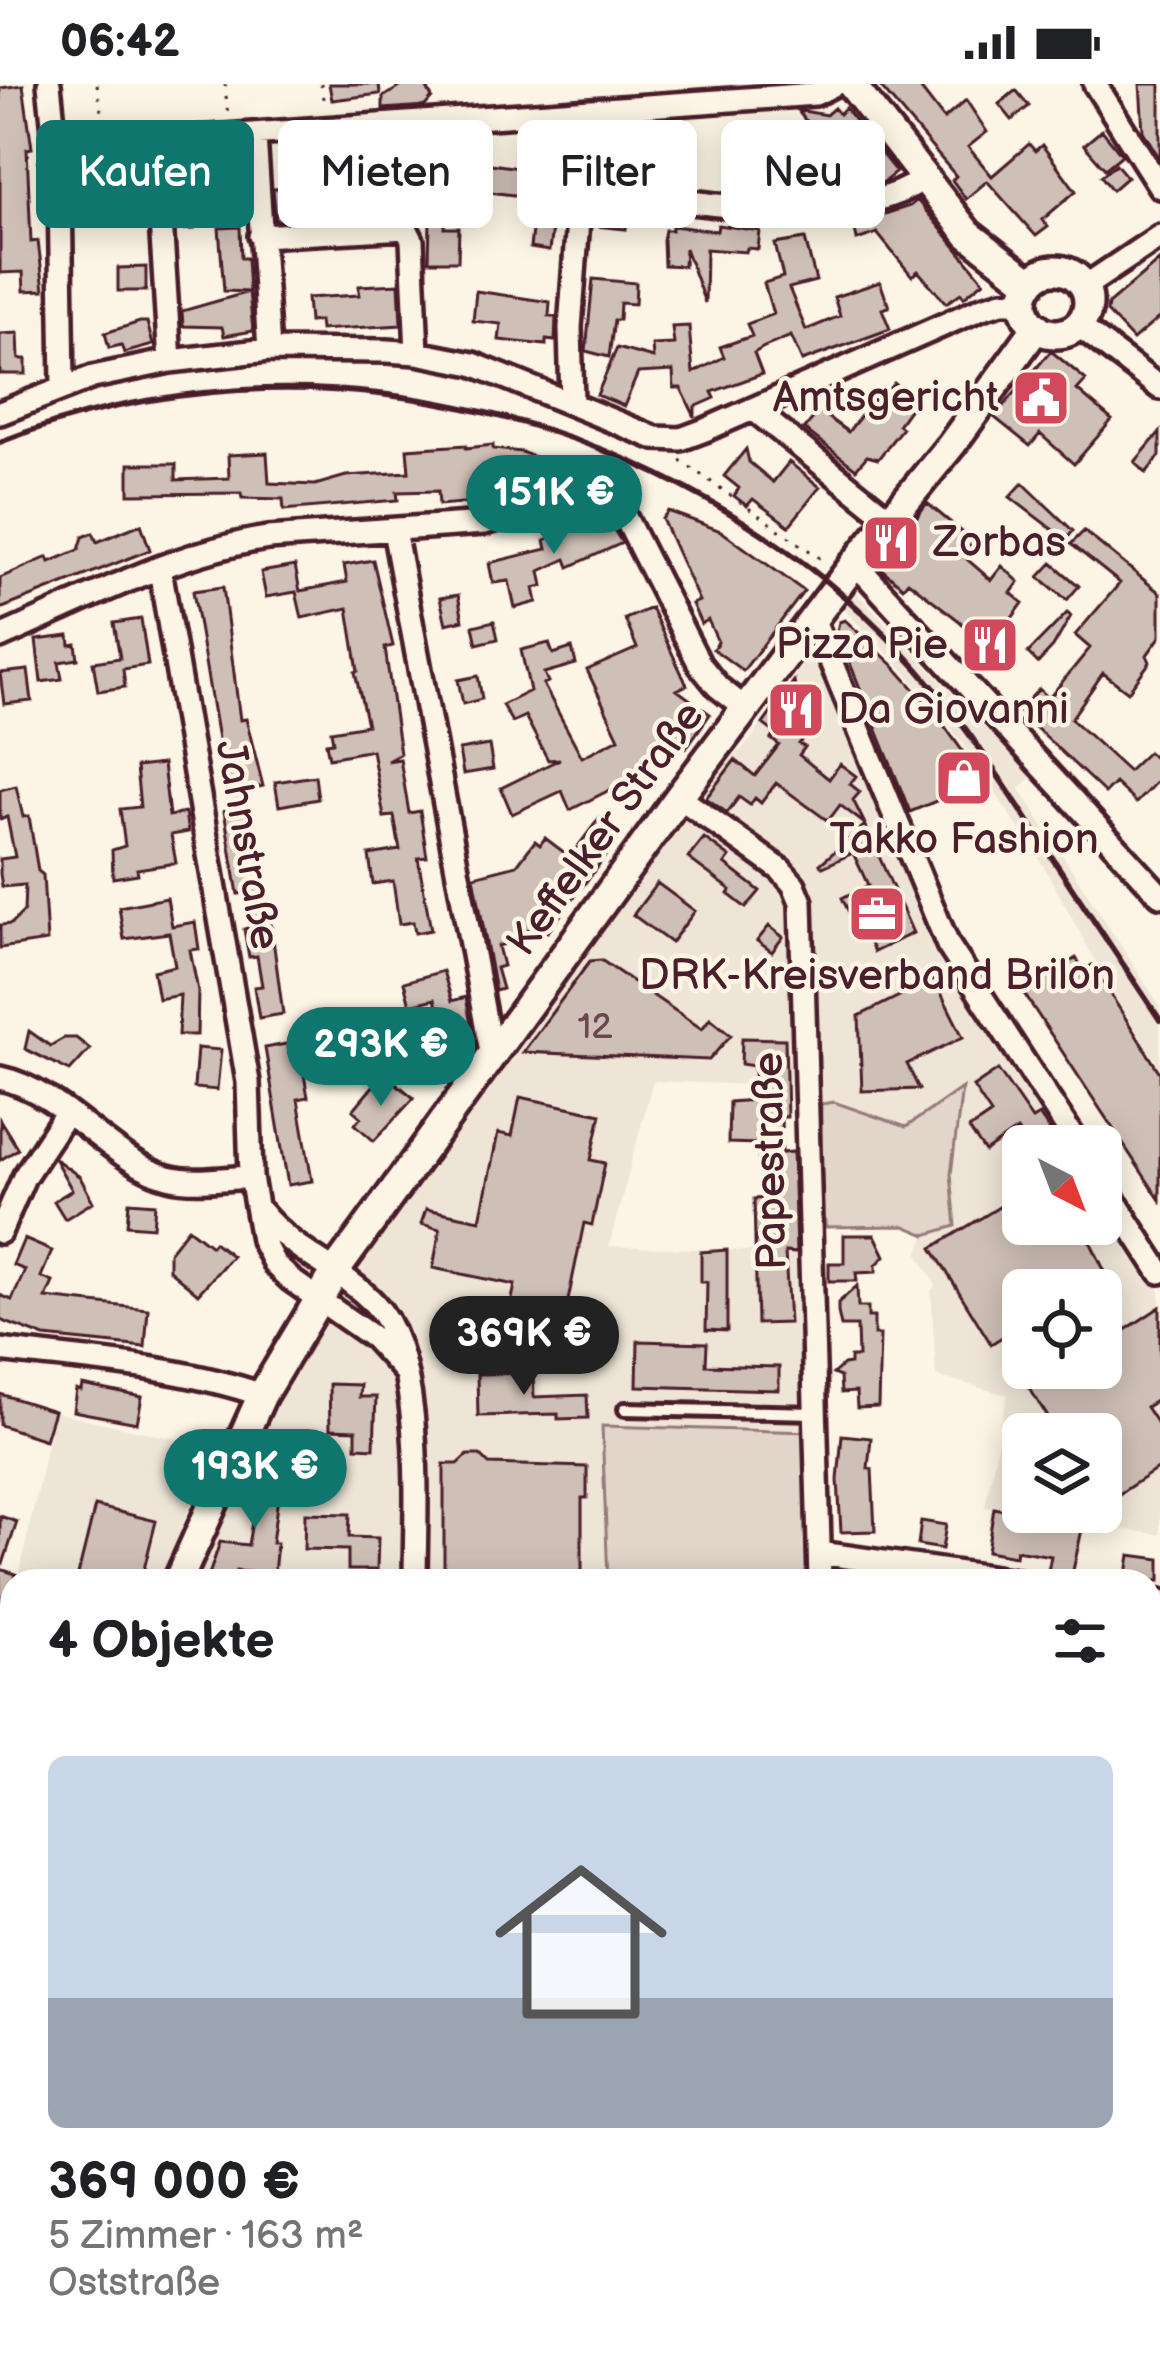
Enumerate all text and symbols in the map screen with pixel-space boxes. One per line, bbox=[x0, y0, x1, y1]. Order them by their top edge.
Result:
text: 06:42 bbox=[60, 15, 180, 70]
chip: Kaufen bbox=[36, 120, 254, 228]
chip: Mieten bbox=[278, 120, 493, 228]
chip: Filter bbox=[517, 120, 697, 228]
chip: Neu bbox=[721, 120, 885, 228]
public building icon: Amtsgericht bbox=[1010, 367, 1072, 429]
place label: Amtsgericht bbox=[773, 373, 999, 424]
pin: 151K € bbox=[456, 455, 652, 557]
text: 151K € bbox=[493, 470, 615, 517]
restaurant icon: Zorbas bbox=[860, 512, 922, 574]
place label: Zorbas bbox=[932, 518, 1066, 569]
restaurant icon: Pizza Pie bbox=[959, 614, 1021, 676]
place label: Pizza Pie bbox=[776, 620, 948, 671]
restaurant icon: Da Giovanni bbox=[765, 679, 827, 741]
place label: Da Giovanni bbox=[838, 685, 1069, 736]
street label: Keffelker Straße bbox=[497, 692, 715, 966]
street label: Jahnstraße bbox=[203, 736, 291, 954]
shop icon: Takko Fashion bbox=[933, 747, 995, 809]
place label: Takko Fashion bbox=[829, 815, 1099, 866]
office icon: DRK-Kreisverband Brilon bbox=[846, 883, 908, 945]
place label: DRK-Kreisverband Brilon bbox=[639, 951, 1115, 1002]
house number: 12 bbox=[577, 1006, 613, 1049]
pin: 293K € bbox=[283, 1007, 479, 1109]
text: 293K € bbox=[313, 1022, 449, 1069]
street label: Papestraße bbox=[744, 1052, 798, 1270]
north arrow bbox=[1002, 1125, 1122, 1245]
map controls bbox=[1002, 1125, 1122, 1533]
button: locate bbox=[1002, 1269, 1122, 1389]
pin: 369K € bbox=[426, 1296, 622, 1398]
text: 369K € bbox=[456, 1311, 592, 1358]
button: layers bbox=[1002, 1413, 1122, 1533]
pin: 193K € bbox=[157, 1429, 353, 1531]
text: 193K € bbox=[191, 1444, 319, 1491]
icon: filters bbox=[1047, 1608, 1113, 1674]
text: 4 Objekte bbox=[48, 1611, 275, 1672]
icon: home bbox=[473, 1834, 689, 2050]
text: 369 000 € bbox=[48, 2152, 300, 2213]
text: 5 Zimmer · 163 m² bbox=[48, 2213, 364, 2260]
text: Oststraße bbox=[48, 2260, 220, 2307]

